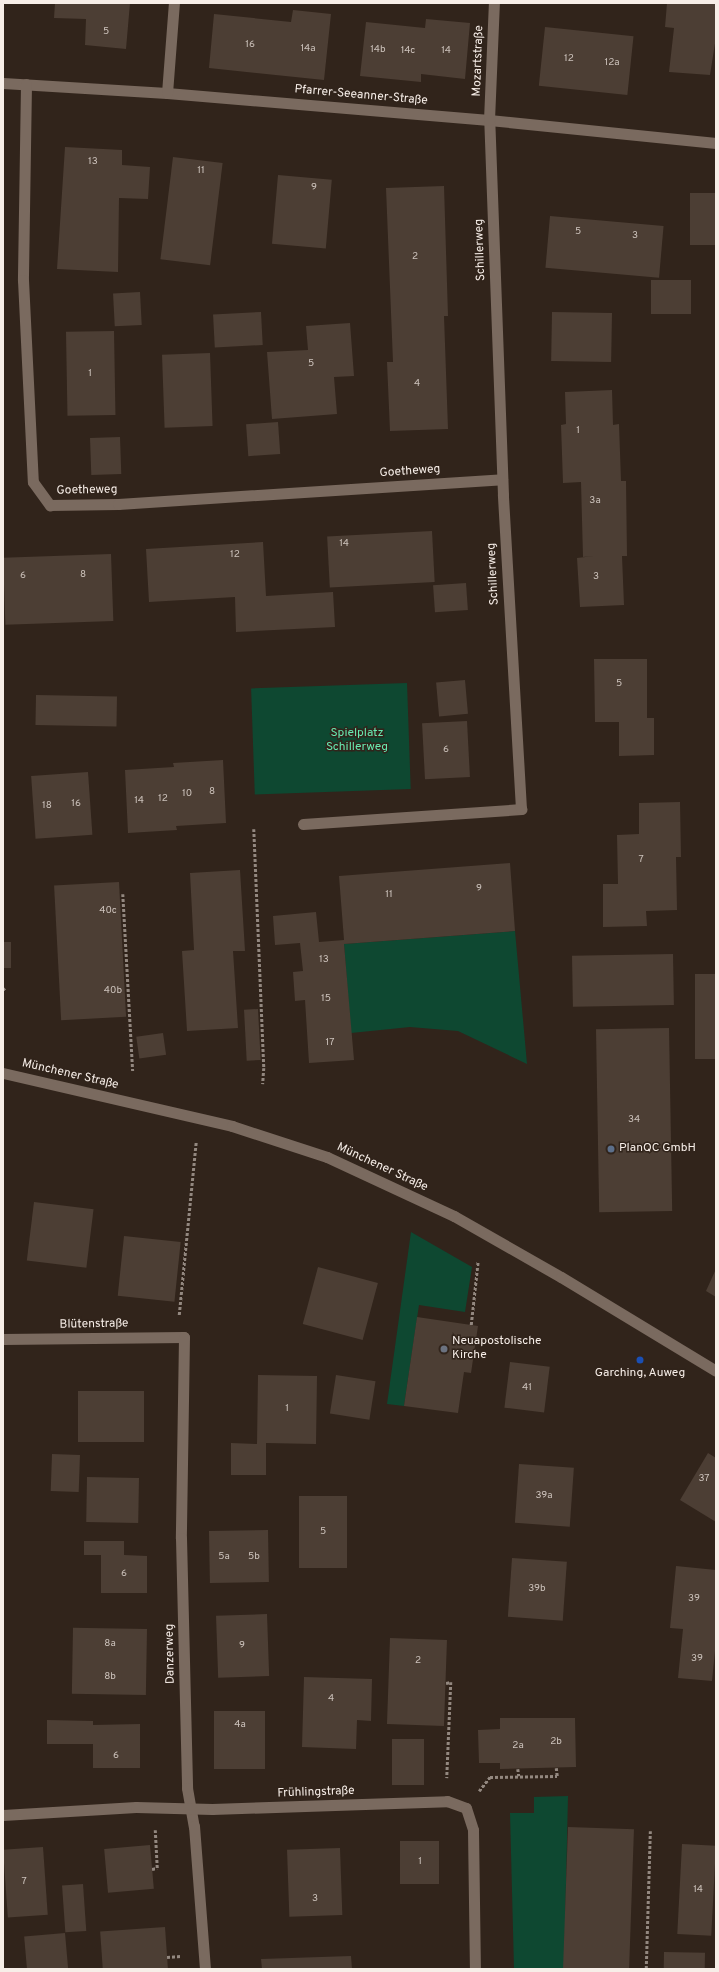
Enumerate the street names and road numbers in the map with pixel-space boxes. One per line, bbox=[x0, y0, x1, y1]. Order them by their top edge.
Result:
street label: Mozartstraße bbox=[471, 25, 487, 97]
street label: Pfarrer-Seeanner-Straße bbox=[294, 83, 428, 109]
street label: Schillerweg bbox=[473, 219, 489, 281]
street label: Goetheweg bbox=[379, 463, 441, 481]
street label: Goetheweg bbox=[56, 483, 118, 499]
street label: Schillerweg bbox=[485, 543, 503, 605]
street label: Münchener Straße bbox=[20, 1057, 120, 1093]
street label: Münchener Straße bbox=[334, 1141, 430, 1195]
street label: Blütenstraße bbox=[59, 1317, 129, 1333]
street label: Danzerweg bbox=[163, 1624, 179, 1684]
street label: Frühlingstraße bbox=[277, 1784, 355, 1802]

